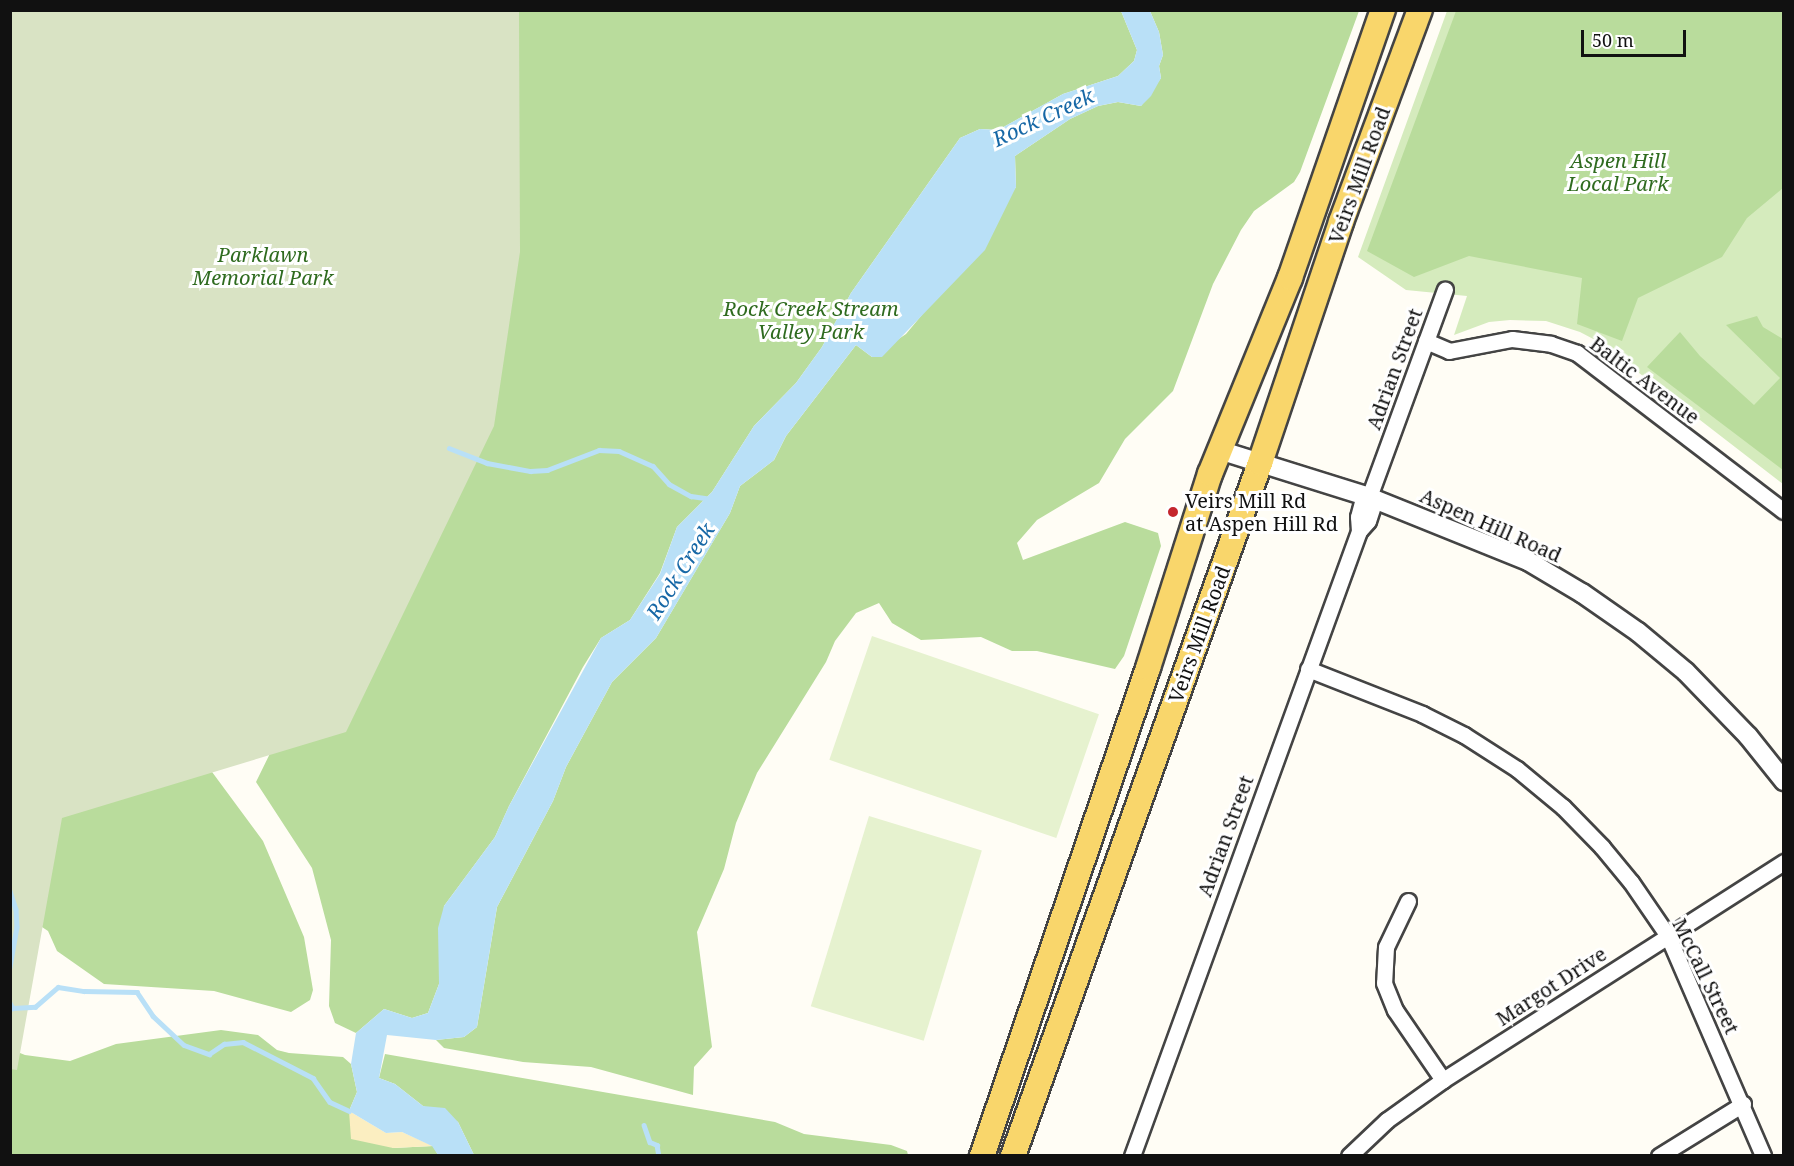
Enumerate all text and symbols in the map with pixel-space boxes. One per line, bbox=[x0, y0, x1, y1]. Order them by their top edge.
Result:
scale bar bbox=[1584, 18, 1689, 56]
text: 50 m bbox=[1592, 28, 1634, 52]
water label: Rock Creek bbox=[988, 83, 1098, 151]
street label: Veirs Mill Road bbox=[1323, 103, 1395, 247]
park label: Aspen Hill Local Park bbox=[1567, 149, 1669, 196]
park label: Parklawn Memorial Park bbox=[192, 242, 334, 289]
park label: Rock Creek Stream Valley Park bbox=[723, 296, 899, 343]
street label: Adrian Street bbox=[1361, 305, 1427, 433]
street label: Baltic Avenue bbox=[1586, 331, 1704, 429]
street label: Aspen Hill Road bbox=[1417, 483, 1565, 567]
place label: Veirs Mill Rd at Aspen Hill Rd bbox=[1185, 488, 1338, 535]
marker: Veirs Mill Rd at Aspen Hill Rd bbox=[1166, 505, 1180, 519]
water label: Rock Creek bbox=[640, 518, 720, 624]
street label: Veirs Mill Road bbox=[1163, 562, 1235, 706]
street label: Adrian Street bbox=[1192, 772, 1258, 900]
street label: McCall Street bbox=[1668, 914, 1744, 1038]
street label: Margot Drive bbox=[1491, 941, 1611, 1031]

